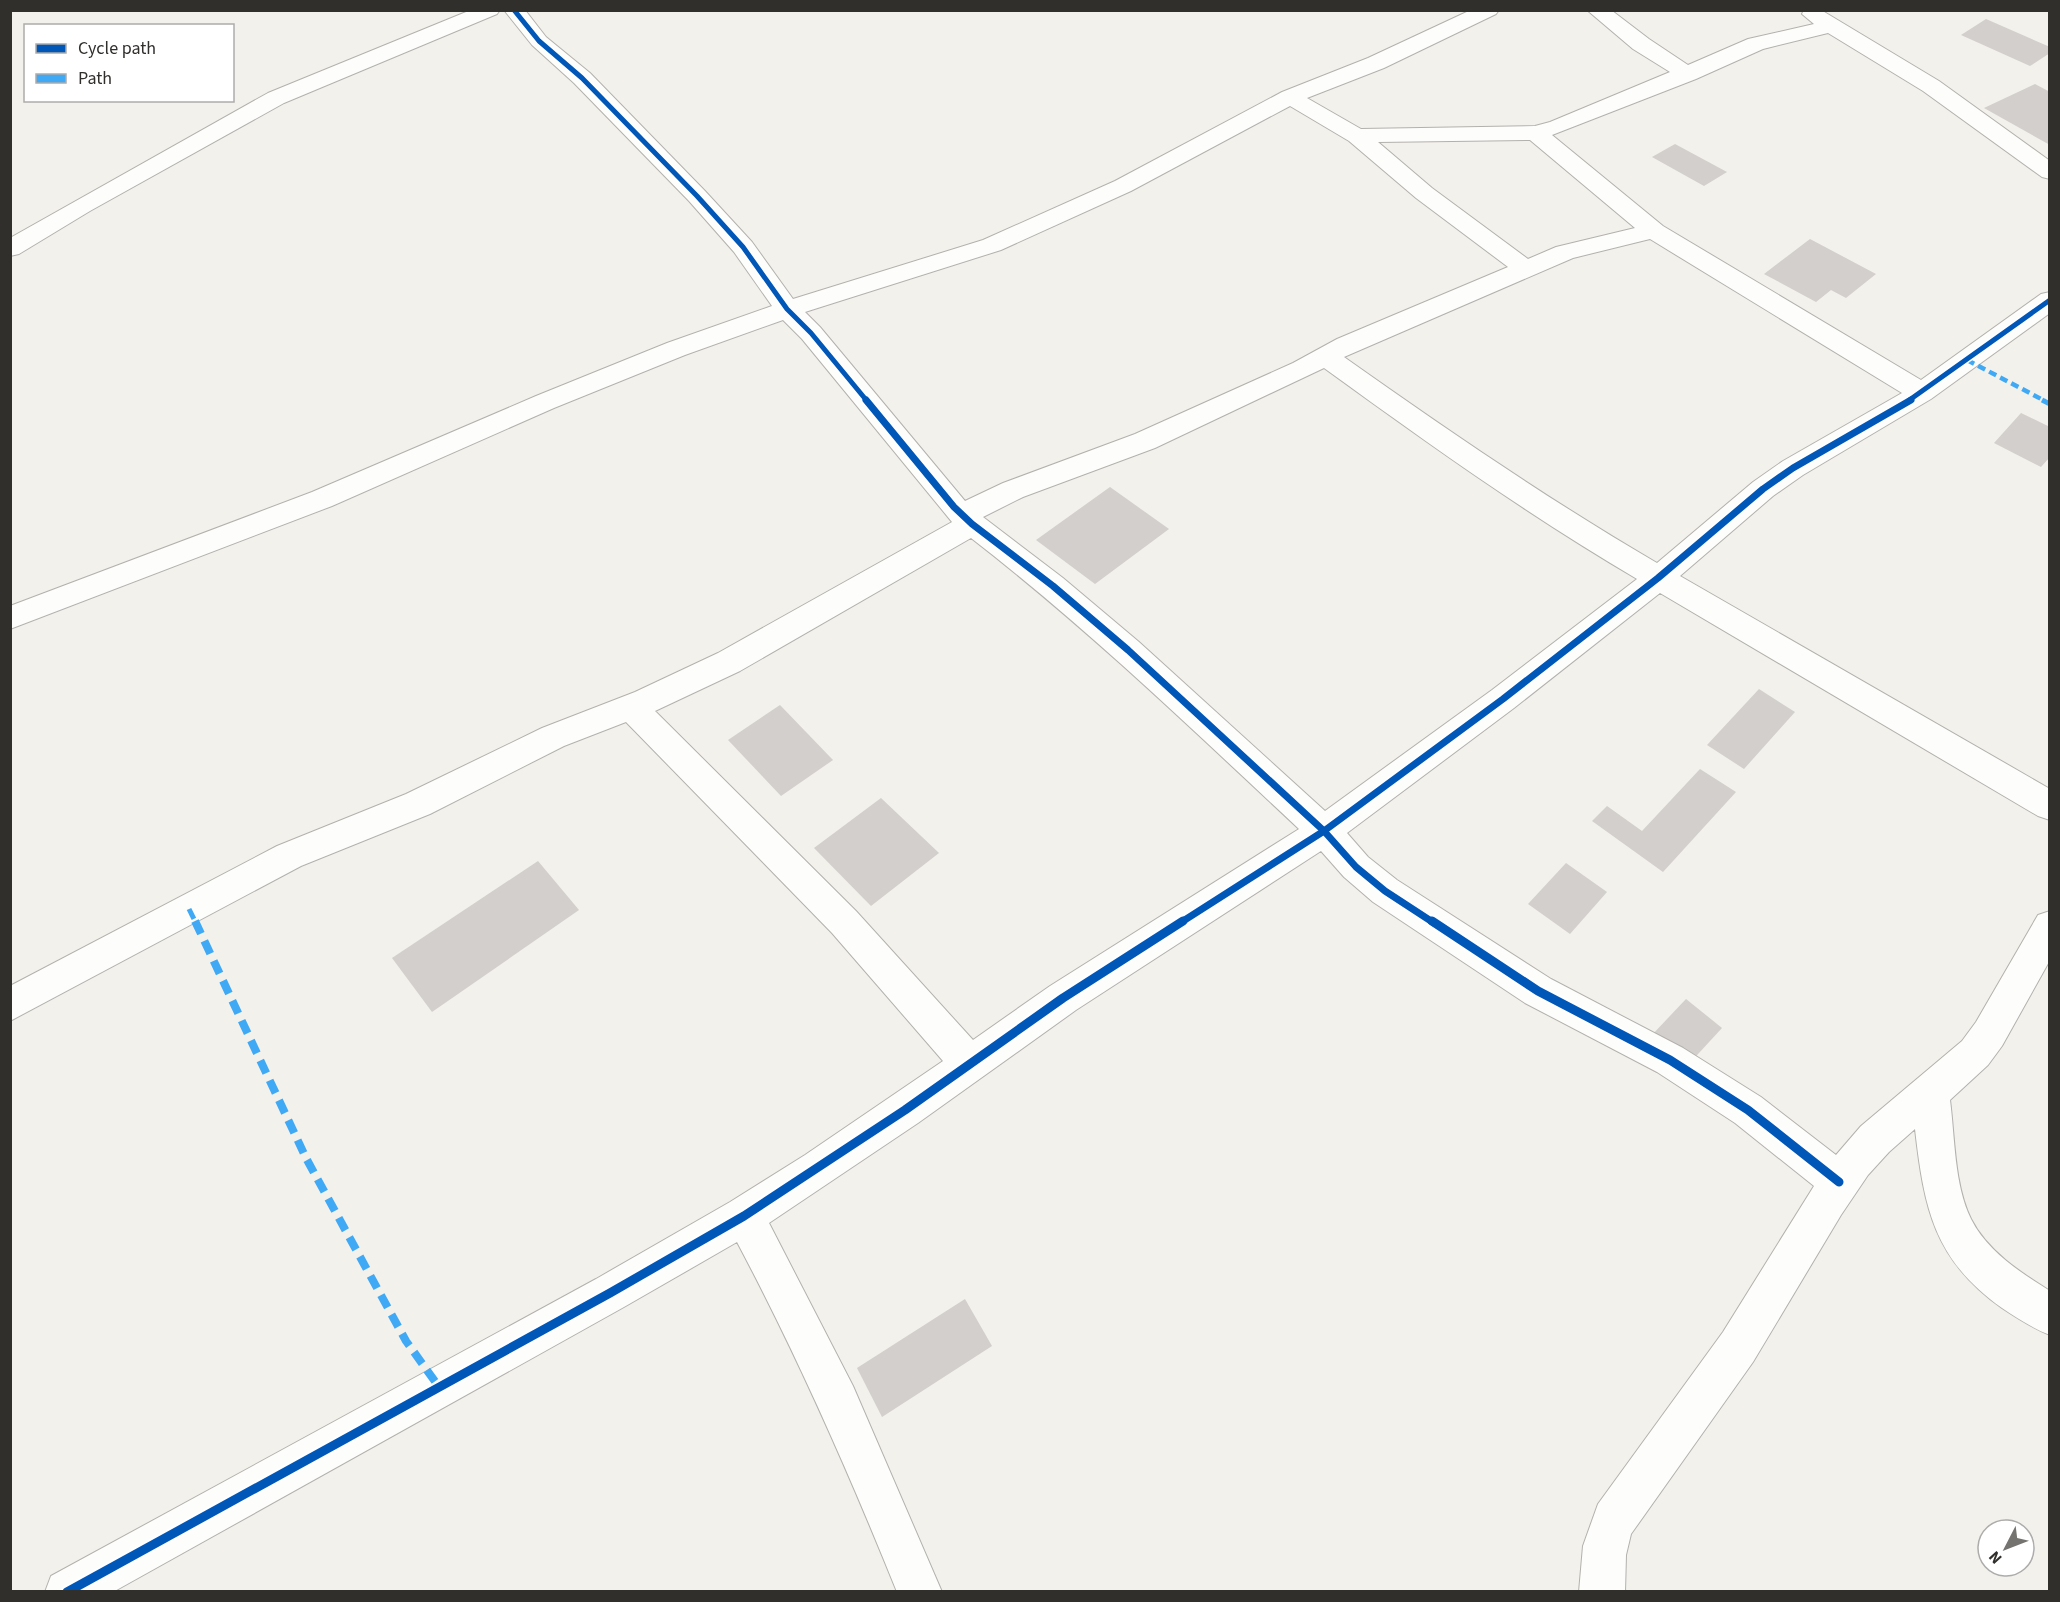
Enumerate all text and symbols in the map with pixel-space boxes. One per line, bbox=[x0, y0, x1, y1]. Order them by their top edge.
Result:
legend bbox=[24, 24, 234, 102]
text: Cycle path bbox=[78, 36, 156, 61]
text: Path bbox=[78, 66, 112, 91]
north arrow bbox=[1976, 1518, 2036, 1578]
text: N bbox=[1984, 1546, 2007, 1569]

